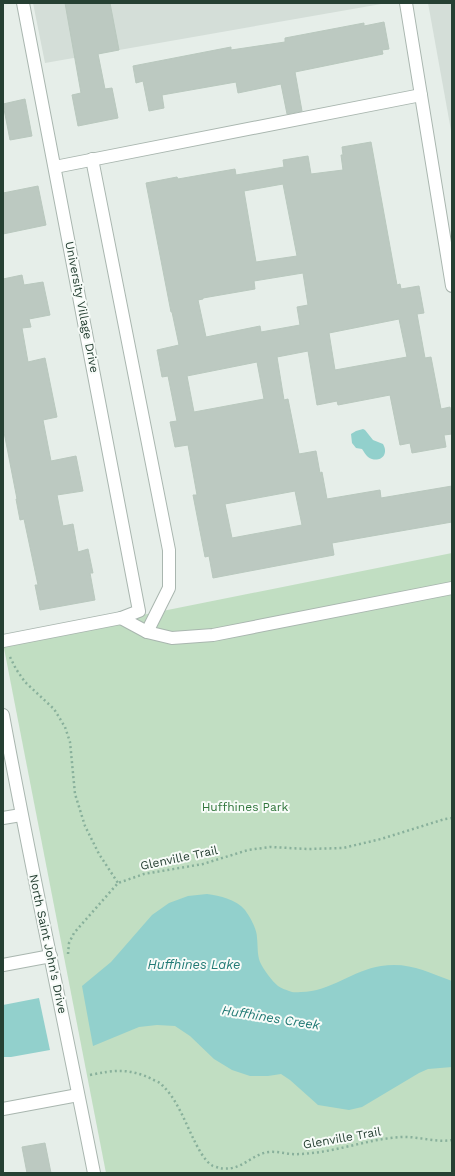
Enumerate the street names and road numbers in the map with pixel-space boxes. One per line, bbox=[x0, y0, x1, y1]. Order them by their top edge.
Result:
street label: University Village Drive bbox=[62, 240, 102, 374]
street label: Glenville Trail bbox=[139, 843, 219, 873]
street label: North Saint John's Drive bbox=[26, 873, 70, 1015]
street label: Glenville Trail bbox=[302, 1124, 382, 1152]

